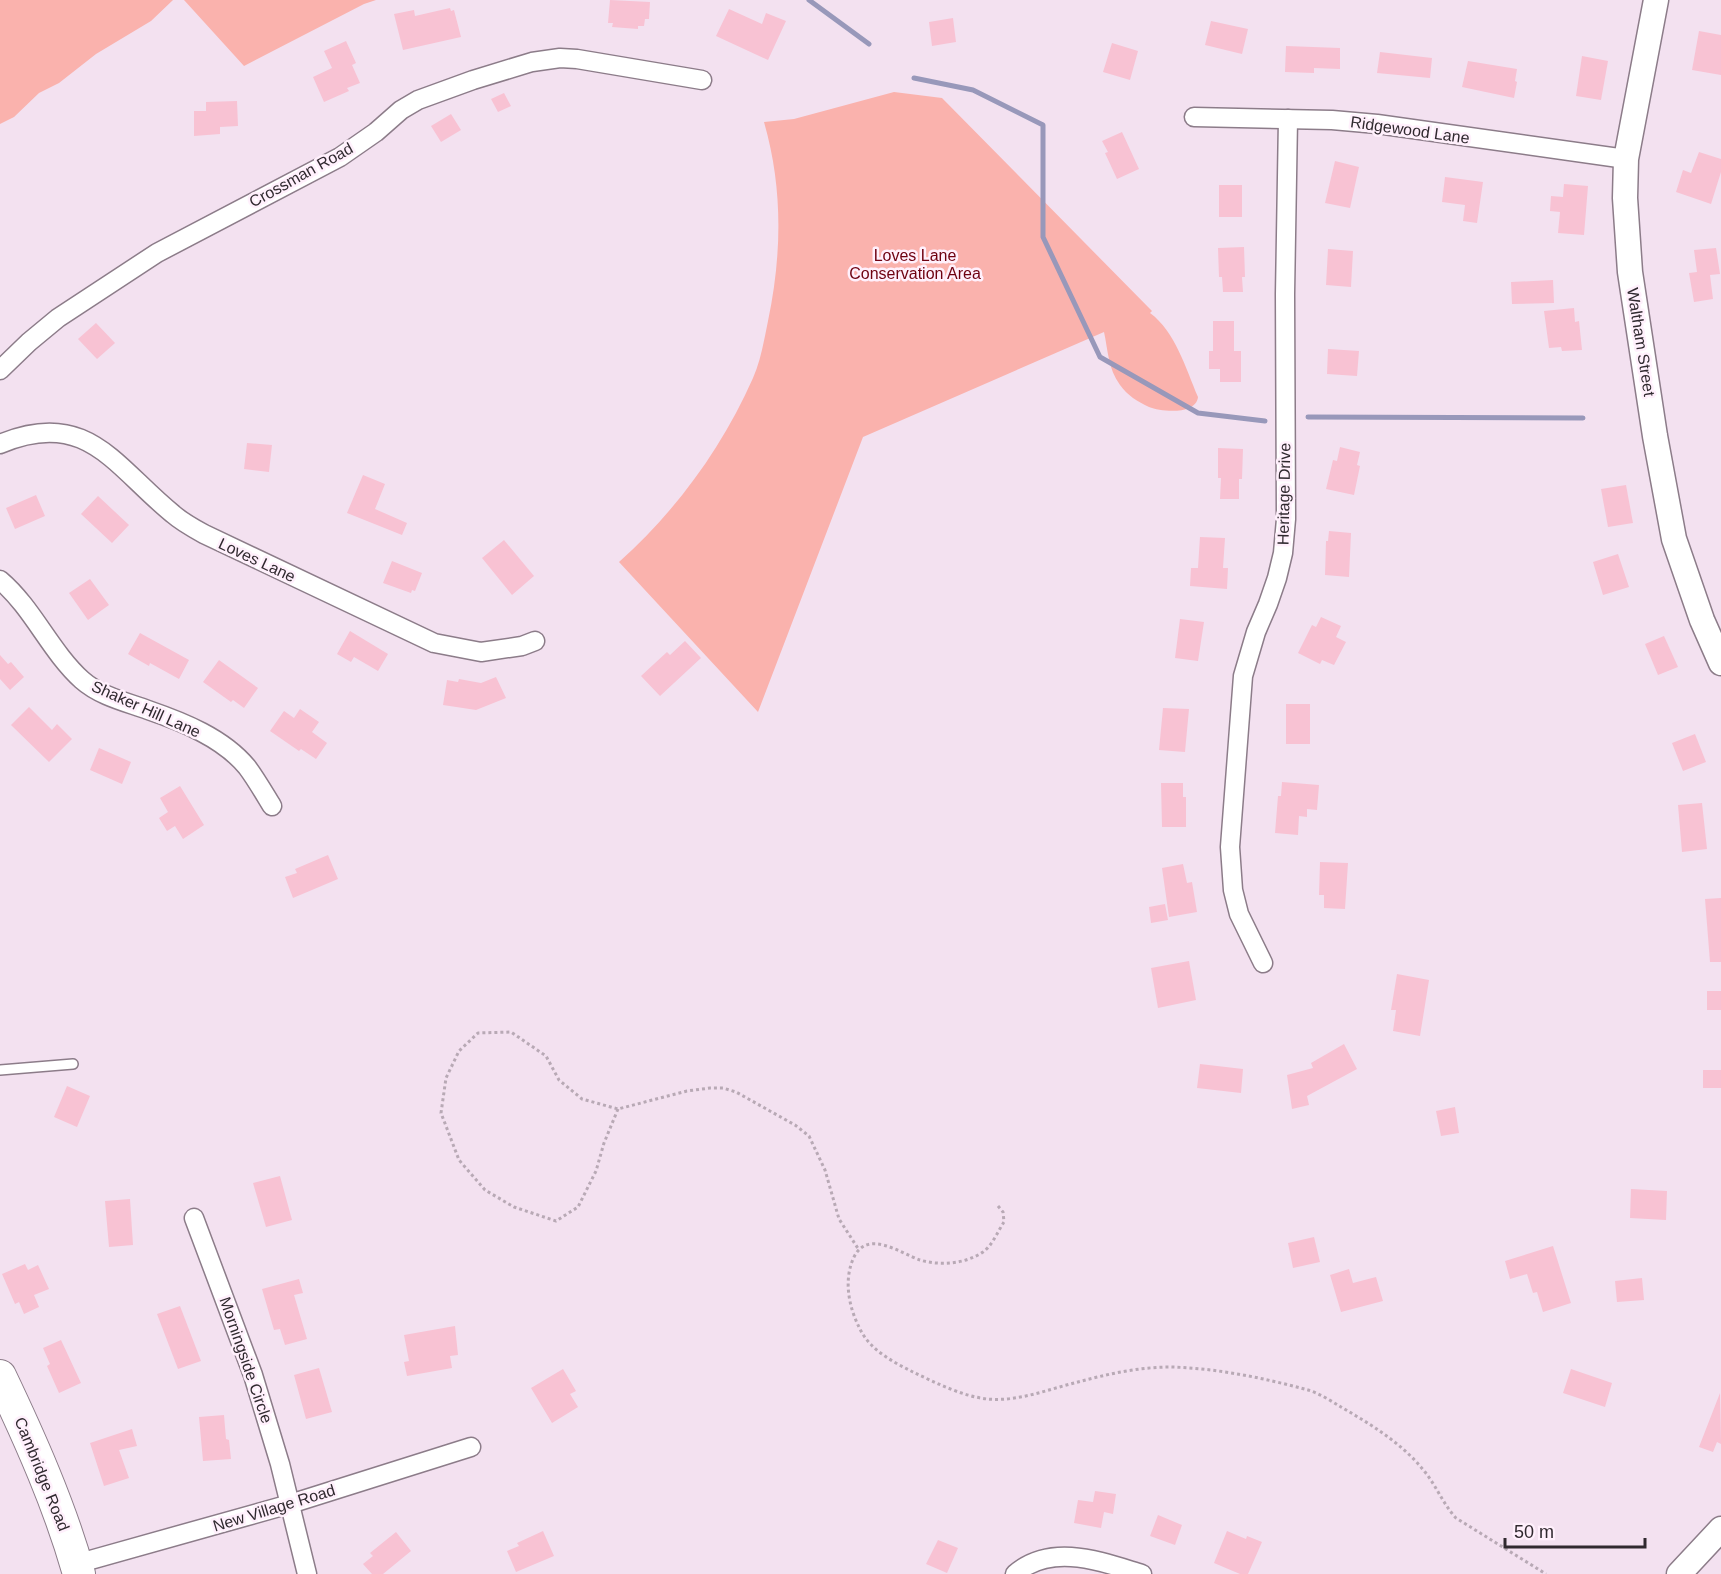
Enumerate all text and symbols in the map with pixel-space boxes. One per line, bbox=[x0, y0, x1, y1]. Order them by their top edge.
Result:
street label: Ridgewood Lane bbox=[1349, 113, 1471, 147]
street label: Crossman Road bbox=[246, 140, 356, 210]
park label: Loves Lane Conservation Area bbox=[849, 247, 981, 282]
street label: Waltham Street bbox=[1624, 287, 1658, 398]
street label: Heritage Drive bbox=[1275, 443, 1293, 545]
street label: Loves Lane bbox=[216, 535, 298, 585]
street label: Shaker Hill Lane bbox=[89, 677, 203, 741]
street label: Morningside Circle bbox=[216, 1295, 276, 1425]
street label: Cambridge Road bbox=[11, 1415, 73, 1533]
street label: New Village Road bbox=[211, 1481, 337, 1535]
scale bar bbox=[1505, 1511, 1644, 1549]
text: 50 m bbox=[1514, 1522, 1554, 1542]

